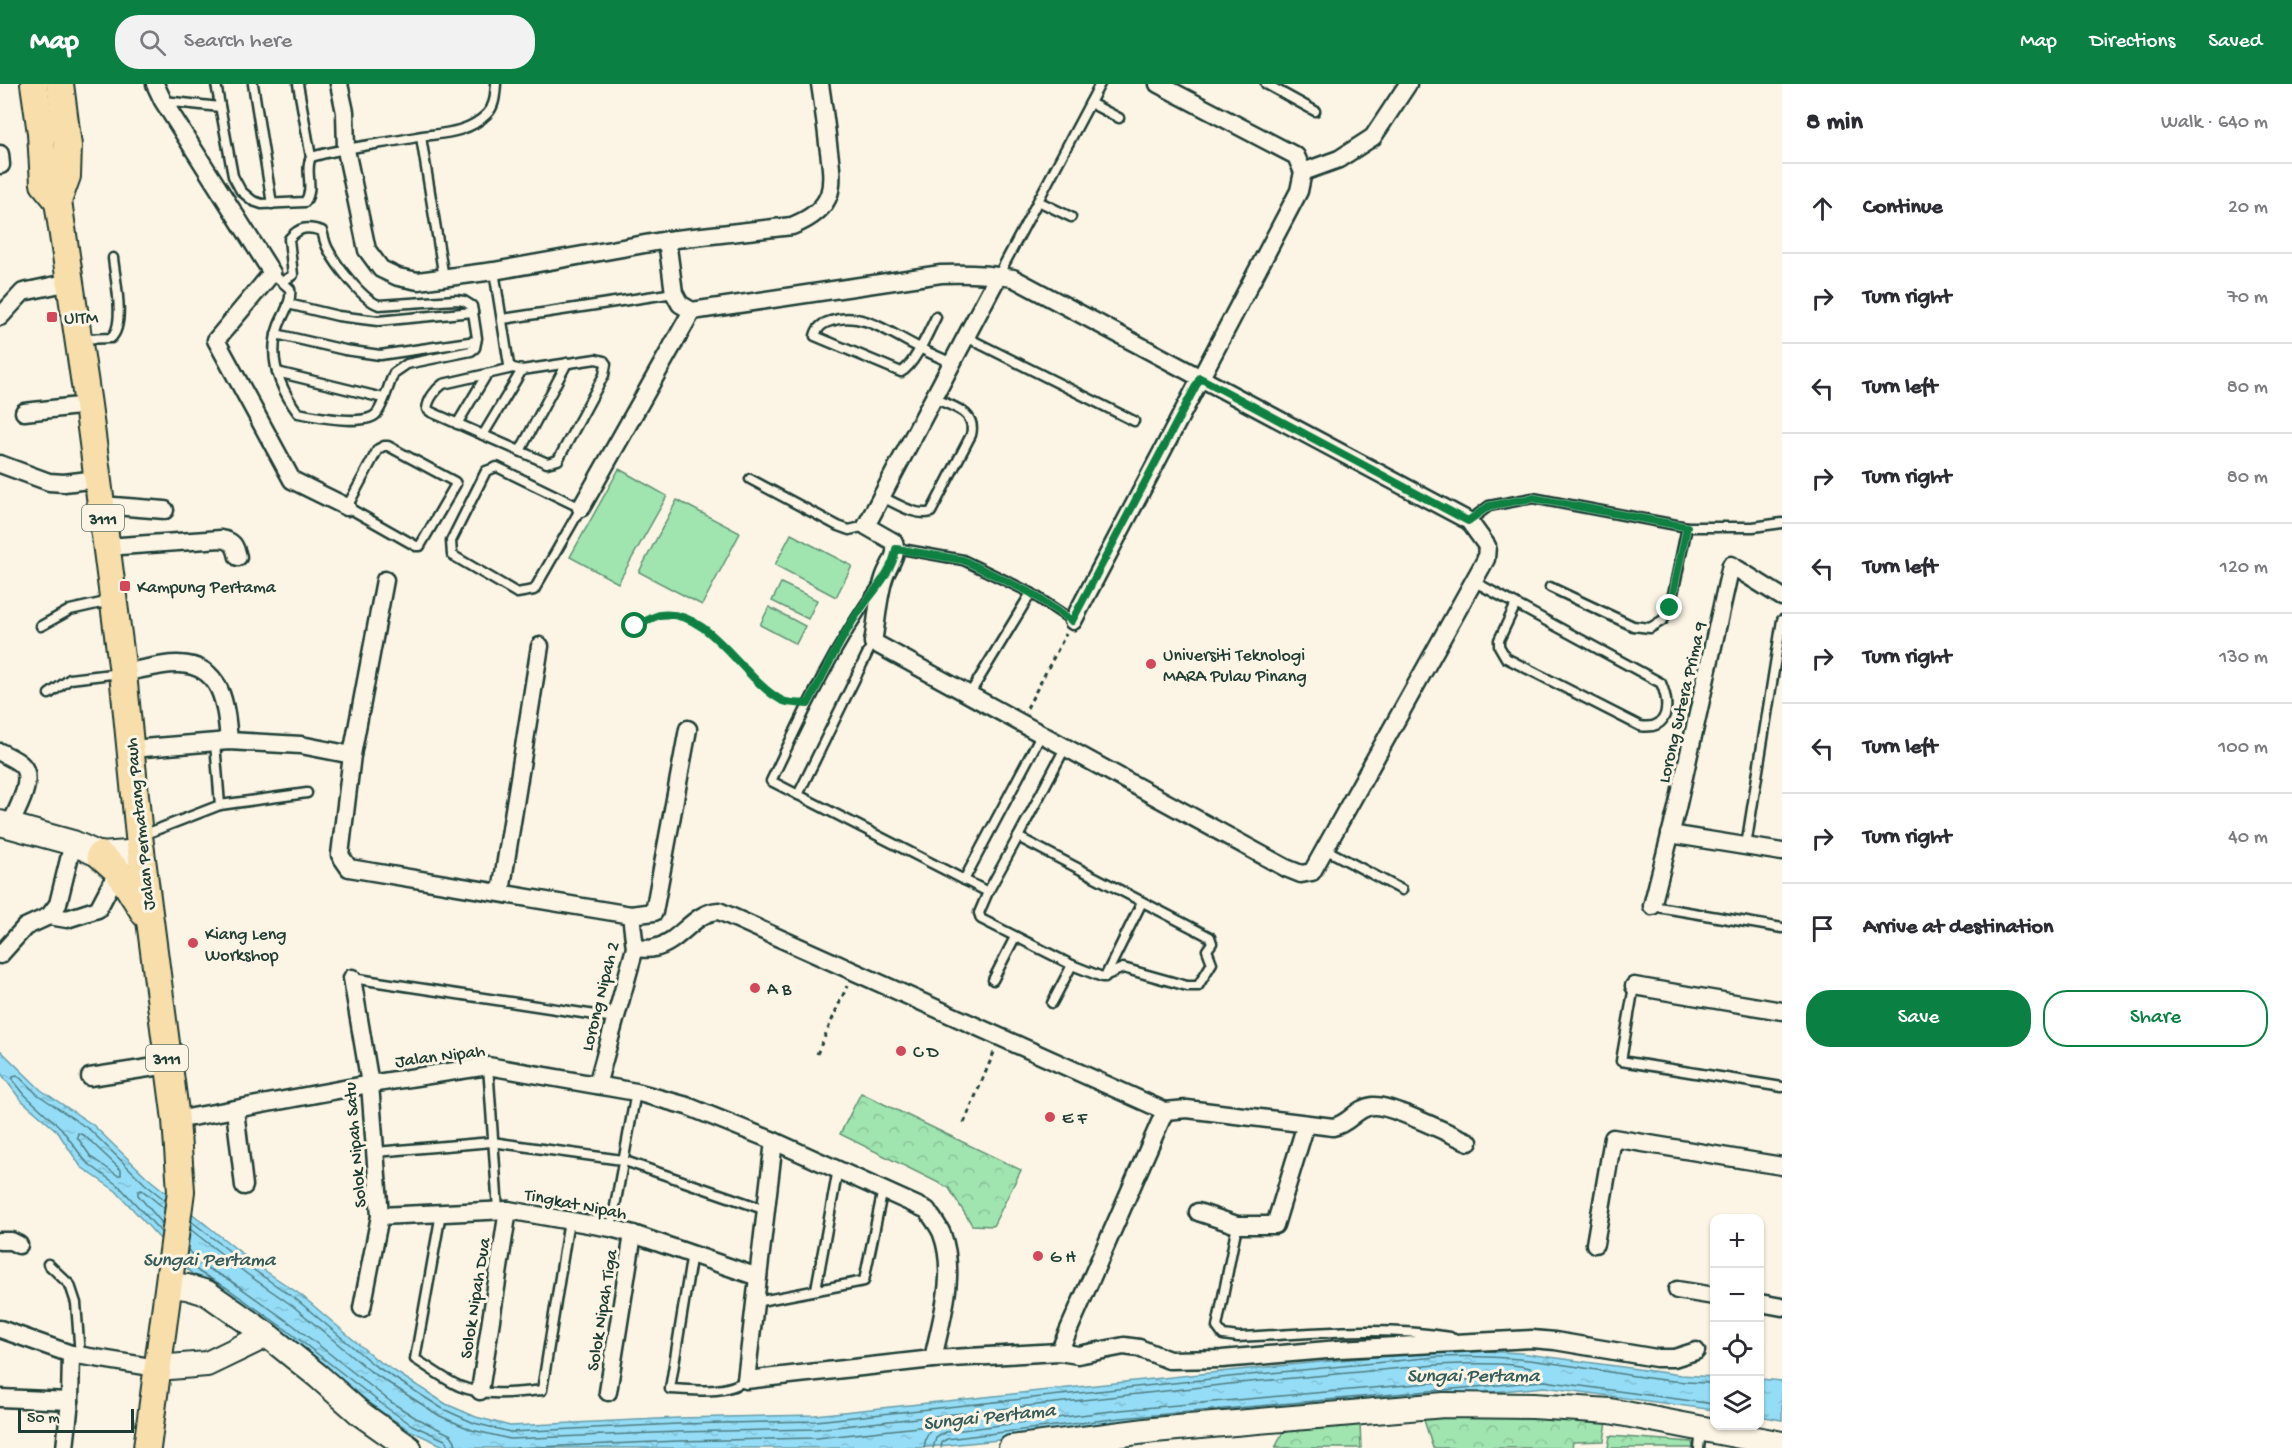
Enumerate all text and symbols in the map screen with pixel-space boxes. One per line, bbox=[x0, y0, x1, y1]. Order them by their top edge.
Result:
search box bbox=[115, 15, 535, 69]
text: Map bbox=[30, 26, 79, 59]
icon: search bbox=[136, 26, 169, 59]
text: Search here bbox=[184, 29, 292, 55]
text: Map bbox=[2020, 30, 2057, 55]
text: Directions bbox=[2090, 30, 2175, 55]
text: Saved bbox=[2208, 30, 2262, 55]
text: 8 min bbox=[1806, 108, 1863, 139]
text: Walk · 640 m bbox=[2161, 112, 2268, 135]
icon: ahead bbox=[1806, 192, 1839, 225]
text: Continue bbox=[1863, 195, 1943, 221]
text: 20 m bbox=[2228, 197, 2268, 220]
icon: right bbox=[1806, 282, 1839, 315]
text: Turn right bbox=[1863, 285, 1951, 311]
text: 70 m bbox=[2227, 287, 2268, 310]
place label: UITM bbox=[64, 309, 99, 330]
marker: UITM bbox=[45, 310, 59, 324]
icon: left bbox=[1806, 372, 1839, 405]
text: Turn left bbox=[1863, 375, 1937, 401]
text: 80 m bbox=[2227, 377, 2268, 400]
icon: right bbox=[1806, 462, 1839, 495]
text: Turn right bbox=[1863, 465, 1951, 491]
text: 80 m bbox=[2227, 467, 2268, 490]
road number: 3111 bbox=[82, 505, 124, 531]
icon: left bbox=[1806, 552, 1839, 585]
text: Turn left bbox=[1863, 555, 1937, 581]
text: 120 m bbox=[2220, 557, 2268, 580]
place label: Kampung Pertama bbox=[137, 578, 277, 599]
marker: Kampung Pertama bbox=[118, 579, 132, 593]
route end bbox=[1656, 594, 1682, 620]
route start bbox=[621, 612, 647, 638]
street label: Lorong Sutera Prima 9 bbox=[1655, 620, 1712, 785]
icon: right bbox=[1806, 642, 1839, 675]
text: Turn right bbox=[1863, 645, 1951, 671]
place label: Universiti Teknologi MARA Pulau Pinang bbox=[1163, 646, 1307, 688]
text: 130 m bbox=[2219, 647, 2268, 670]
marker: Universiti Teknologi MARA Pulau Pinang bbox=[1144, 657, 1158, 671]
icon: left bbox=[1806, 732, 1839, 765]
text: Turn left bbox=[1863, 735, 1937, 761]
street label: Jalan Permatang Pauh bbox=[122, 736, 161, 911]
text: 100 m bbox=[2218, 737, 2268, 760]
icon: right bbox=[1806, 822, 1839, 855]
text: Turn right bbox=[1863, 825, 1951, 851]
text: 40 m bbox=[2228, 827, 2268, 850]
icon: arrive bbox=[1806, 912, 1839, 945]
text: Arrive at destination bbox=[1863, 915, 2053, 941]
place label: Kiang Leng Workshop bbox=[205, 925, 287, 967]
marker: Kiang Leng Workshop bbox=[186, 936, 200, 950]
street label: Lorong Nipah 2 bbox=[578, 940, 625, 1053]
place label: A B bbox=[767, 980, 792, 1001]
marker: A B bbox=[748, 981, 762, 995]
button: Save bbox=[1806, 990, 2031, 1047]
button: Share bbox=[2043, 990, 2268, 1047]
street label: Jalan Nipah bbox=[394, 1042, 487, 1073]
place label: C D bbox=[913, 1043, 939, 1064]
marker: C D bbox=[894, 1044, 908, 1058]
road number: 3111 bbox=[146, 1045, 188, 1071]
street label: Solok Nipah Satu bbox=[340, 1081, 372, 1208]
place label: E F bbox=[1062, 1109, 1087, 1130]
marker: E F bbox=[1043, 1110, 1057, 1124]
street label: Tingkat Nipah bbox=[522, 1185, 629, 1226]
map controls bbox=[1710, 1214, 1764, 1430]
button: + bbox=[1710, 1214, 1764, 1268]
street label: Solok Nipah Dua bbox=[457, 1236, 497, 1360]
street label: Solok Nipah Tiga bbox=[583, 1247, 624, 1373]
place label: G H bbox=[1050, 1248, 1077, 1269]
marker: G H bbox=[1031, 1249, 1045, 1263]
water label: Sungai Pertama bbox=[143, 1250, 277, 1273]
button: − bbox=[1710, 1268, 1764, 1322]
button: locate bbox=[1710, 1322, 1764, 1376]
water label: Sungai Pertama bbox=[1407, 1366, 1541, 1389]
button: layers bbox=[1710, 1376, 1764, 1430]
water label: Sungai Pertama bbox=[922, 1400, 1058, 1437]
scale bar bbox=[18, 1406, 134, 1434]
text: 50 m bbox=[27, 1410, 60, 1429]

